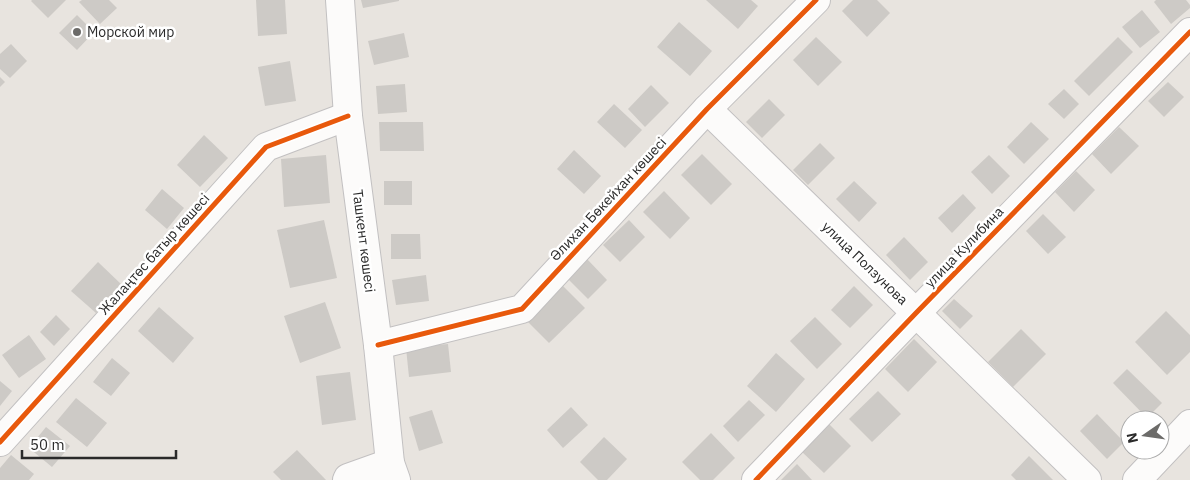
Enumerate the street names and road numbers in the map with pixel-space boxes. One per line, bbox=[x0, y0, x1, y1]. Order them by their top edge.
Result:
street label: Әлихан Бөкейхан көшесі bbox=[546, 133, 670, 265]
street label: Ташкент көшесі bbox=[349, 188, 379, 294]
street label: Жалаңтөс батыр көшесі bbox=[95, 189, 213, 319]
street label: улица Кулибина bbox=[921, 202, 1008, 291]
street label: улица Ползунова bbox=[818, 217, 912, 309]

